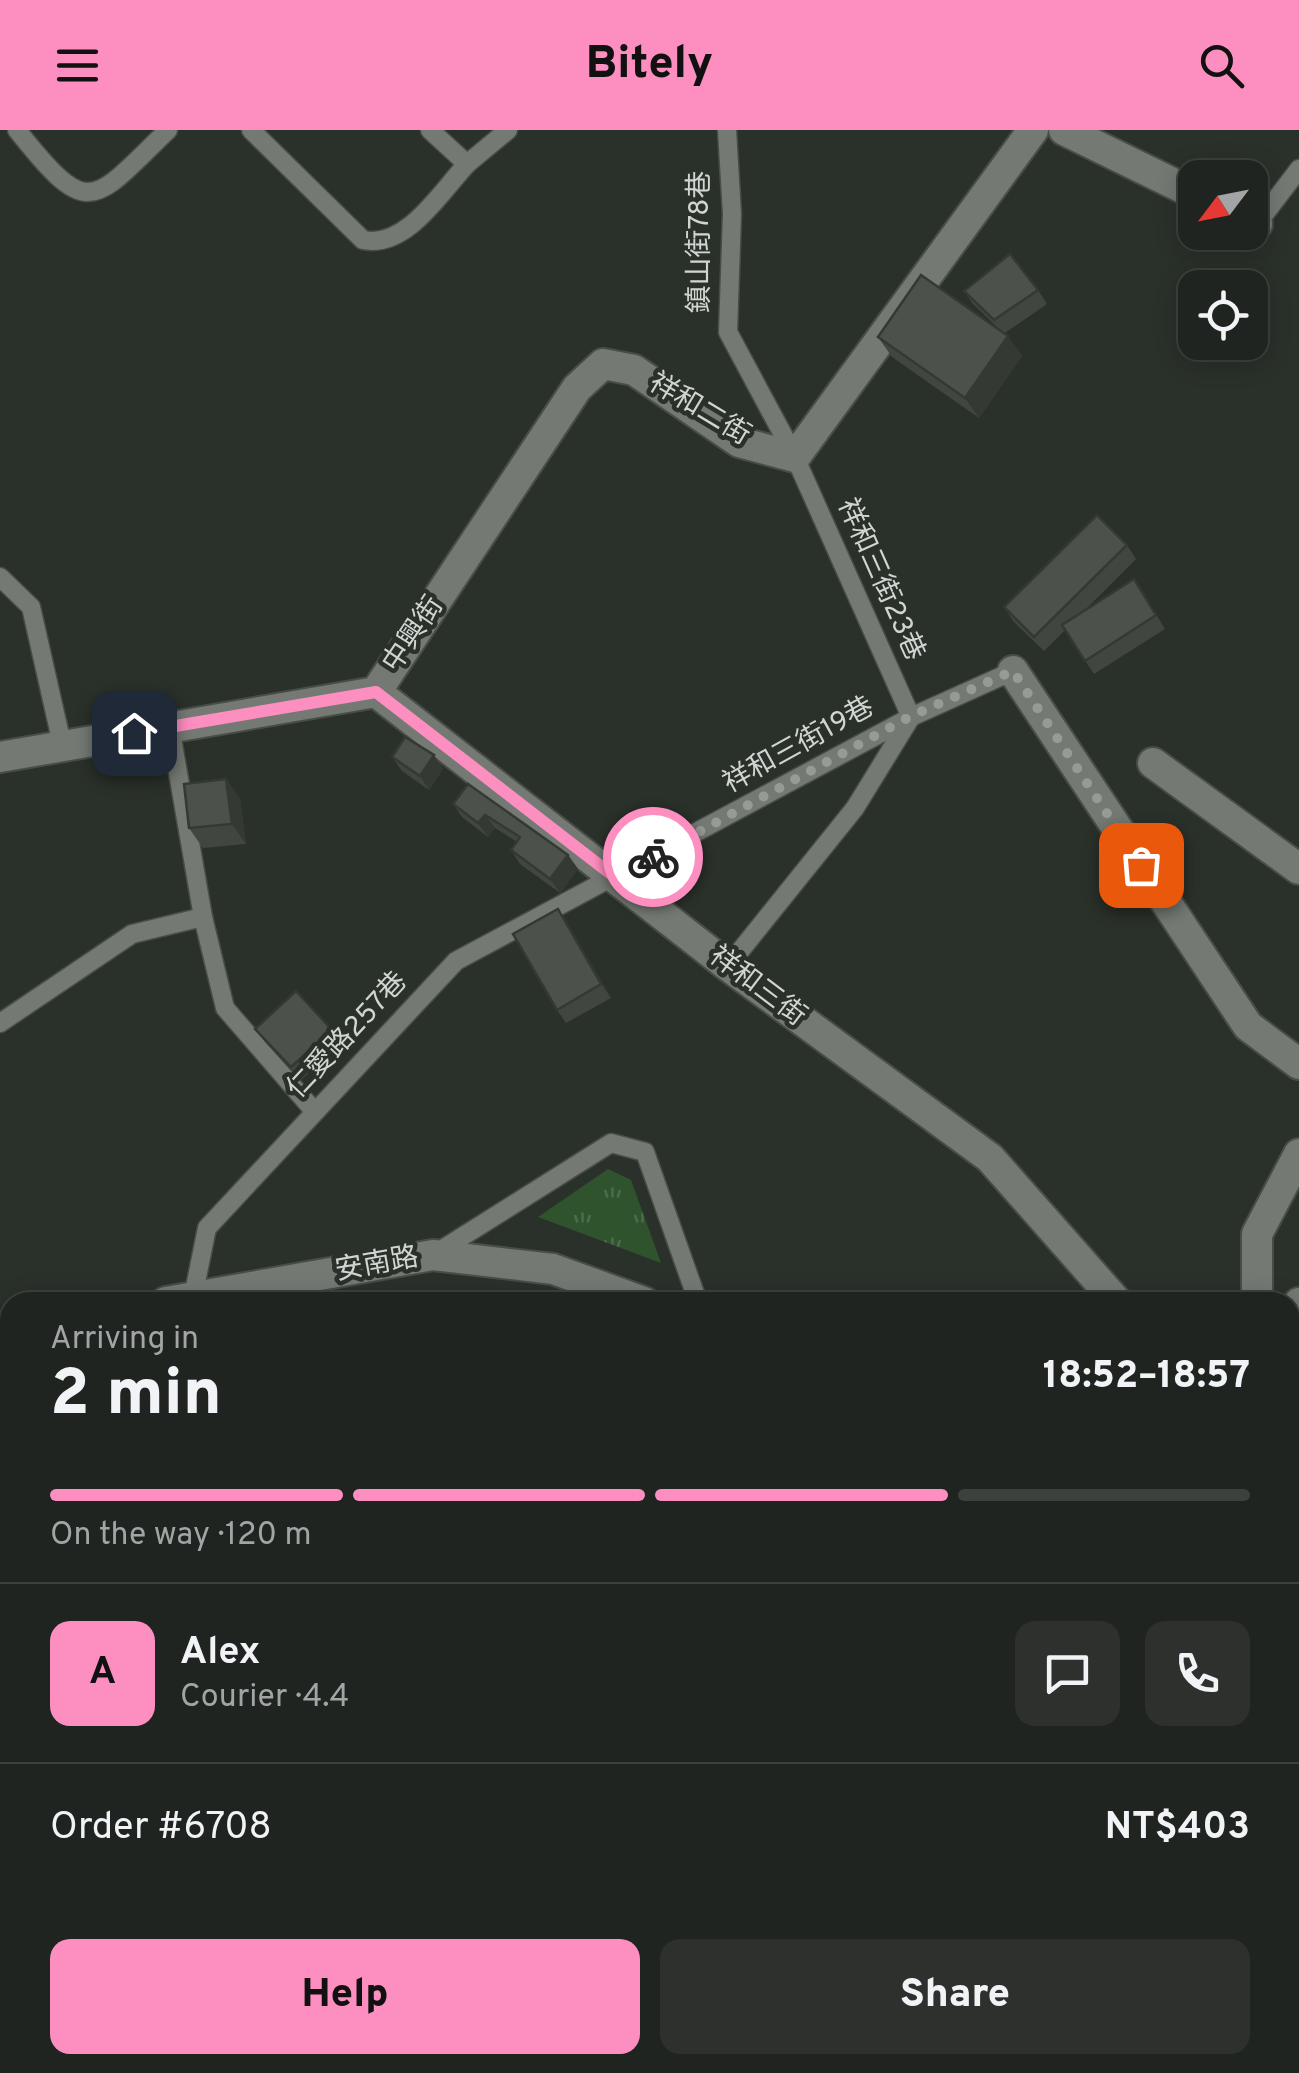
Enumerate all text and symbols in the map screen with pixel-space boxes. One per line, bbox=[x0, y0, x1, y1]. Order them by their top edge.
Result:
text: Bitely bbox=[586, 37, 713, 94]
icon: menu bbox=[50, 38, 105, 93]
icon: search bbox=[1194, 38, 1249, 93]
north arrow bbox=[1178, 160, 1268, 250]
map controls bbox=[1178, 160, 1268, 360]
street label: 鎮山街78巷 bbox=[683, 171, 719, 313]
button: locate bbox=[1178, 270, 1268, 360]
street label: 祥和二街 bbox=[642, 366, 756, 454]
street label: 祥和三街23巷 bbox=[828, 493, 932, 667]
street label: 中興街 bbox=[376, 590, 452, 680]
street label: 祥和三街19巷 bbox=[717, 690, 881, 802]
pin bbox=[92, 691, 177, 776]
icon: home bbox=[107, 706, 162, 761]
courier bbox=[603, 807, 703, 907]
pin bbox=[1099, 823, 1184, 908]
icon: bike bbox=[626, 830, 681, 885]
icon: bag bbox=[1114, 838, 1169, 893]
street label: 祥和三街 bbox=[701, 939, 813, 1035]
street label: 仁愛路257巷 bbox=[280, 965, 416, 1107]
street label: 安南路 bbox=[333, 1240, 421, 1290]
text: Arriving in bbox=[50, 1320, 199, 1360]
text: 18:52–18:57 bbox=[1043, 1353, 1250, 1402]
text: 2 min bbox=[50, 1356, 222, 1438]
text: On the way · 120 m bbox=[50, 1516, 312, 1556]
button: chat bbox=[1015, 1621, 1120, 1726]
button: phone bbox=[1145, 1621, 1250, 1726]
text: Alex bbox=[180, 1629, 260, 1678]
text: A bbox=[89, 1649, 116, 1698]
text: Courier · 4.4 bbox=[180, 1678, 349, 1718]
text: Order #6708 bbox=[50, 1804, 272, 1853]
text: NT$403 bbox=[1105, 1804, 1250, 1853]
button: Help bbox=[50, 1939, 640, 2054]
button: Share bbox=[660, 1939, 1250, 2054]

